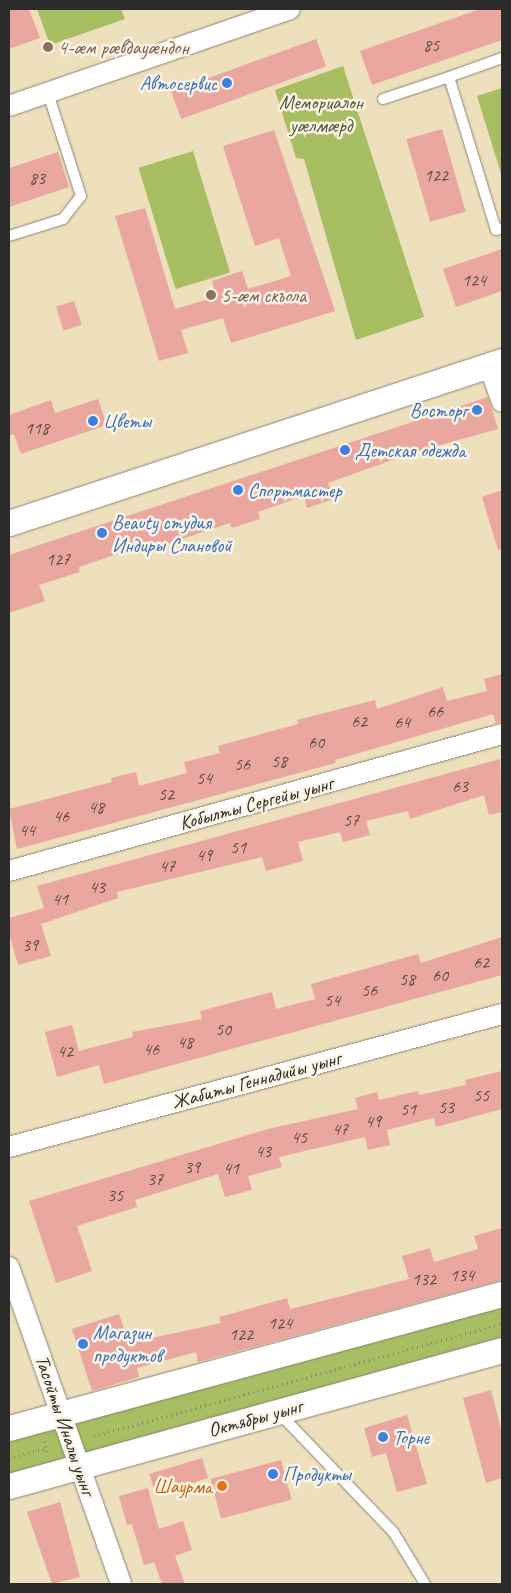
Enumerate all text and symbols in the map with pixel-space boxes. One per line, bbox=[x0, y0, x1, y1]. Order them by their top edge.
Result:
house number: 85 bbox=[423, 34, 439, 56]
place label: 4-æм рӕвдауӕндон bbox=[58, 35, 189, 59]
marker: 4-æм рӕвдауӕндон bbox=[42, 41, 54, 53]
place label: Автосервис bbox=[140, 71, 217, 95]
marker: Автосервис bbox=[221, 77, 233, 89]
park label: Мемориалон уæлмæрд bbox=[279, 91, 363, 138]
house number: 122 bbox=[424, 164, 448, 186]
house number: 83 bbox=[29, 167, 45, 189]
house number: 124 bbox=[462, 269, 486, 291]
place label: 5-æм скъола bbox=[221, 283, 306, 307]
marker: 5-æм скъола bbox=[205, 289, 217, 301]
place label: Восторг bbox=[410, 398, 467, 422]
marker: Восторг bbox=[471, 404, 483, 416]
place label: Цветы bbox=[103, 409, 151, 433]
marker: Цветы bbox=[87, 415, 99, 427]
house number: 118 bbox=[25, 417, 49, 439]
place label: Детская одежда bbox=[355, 438, 465, 462]
marker: Детская одежда bbox=[339, 444, 351, 456]
place label: Спортмастер bbox=[248, 478, 342, 502]
marker: Спортмастер bbox=[232, 484, 244, 496]
place label: Beauty студия Индиры Слановой bbox=[112, 510, 232, 557]
marker: Beauty студия Индиры Слановой bbox=[96, 527, 108, 539]
house number: 127 bbox=[46, 548, 70, 570]
house number: 66 bbox=[427, 700, 443, 722]
house number: 62 bbox=[351, 710, 367, 732]
house number: 64 bbox=[394, 711, 410, 733]
house number: 60 bbox=[308, 731, 324, 753]
house number: 58 bbox=[271, 750, 287, 772]
house number: 56 bbox=[234, 753, 250, 775]
house number: 54 bbox=[196, 767, 212, 789]
street label: Кобылты Сергейы уынг bbox=[177, 771, 335, 835]
house number: 63 bbox=[452, 775, 468, 797]
house number: 52 bbox=[158, 783, 174, 805]
house number: 48 bbox=[88, 796, 104, 818]
house number: 46 bbox=[53, 805, 69, 827]
house number: 57 bbox=[343, 809, 359, 831]
house number: 44 bbox=[19, 819, 35, 841]
house number: 51 bbox=[230, 836, 246, 858]
house number: 49 bbox=[196, 844, 212, 866]
house number: 47 bbox=[159, 855, 175, 877]
house number: 43 bbox=[89, 876, 105, 898]
house number: 41 bbox=[52, 888, 68, 910]
house number: 39 bbox=[22, 934, 38, 956]
house number: 62 bbox=[473, 951, 489, 973]
house number: 60 bbox=[432, 964, 448, 986]
house number: 58 bbox=[399, 968, 415, 990]
house number: 56 bbox=[361, 979, 377, 1001]
house number: 54 bbox=[324, 989, 340, 1011]
house number: 50 bbox=[215, 1018, 231, 1040]
house number: 48 bbox=[177, 1031, 193, 1053]
house number: 46 bbox=[143, 1038, 159, 1060]
house number: 42 bbox=[57, 1040, 73, 1062]
street label: Жабиты Геннадийы уынг bbox=[169, 1046, 343, 1114]
house number: 55 bbox=[473, 1084, 489, 1106]
house number: 53 bbox=[438, 1096, 454, 1118]
house number: 51 bbox=[400, 1098, 416, 1120]
house number: 49 bbox=[365, 1110, 381, 1132]
house number: 47 bbox=[332, 1118, 348, 1140]
house number: 45 bbox=[291, 1126, 307, 1148]
house number: 43 bbox=[255, 1140, 271, 1162]
house number: 39 bbox=[184, 1156, 200, 1178]
house number: 41 bbox=[223, 1157, 239, 1179]
house number: 37 bbox=[147, 1168, 163, 1190]
house number: 35 bbox=[107, 1184, 123, 1206]
house number: 134 bbox=[450, 1264, 474, 1286]
house number: 132 bbox=[412, 1268, 436, 1290]
house number: 124 bbox=[268, 1312, 292, 1334]
place label: Магазин продуктов bbox=[93, 1320, 162, 1367]
house number: 122 bbox=[229, 1323, 253, 1345]
marker: Магазин продуктов bbox=[77, 1338, 89, 1350]
street label: Тасойты Иналы уынг bbox=[30, 1352, 100, 1498]
street label: Октябры уынг bbox=[206, 1394, 304, 1442]
place label: Торне bbox=[393, 1425, 429, 1449]
marker: Торне bbox=[377, 1431, 389, 1443]
place label: Продукты bbox=[283, 1462, 351, 1486]
marker: Продукты bbox=[267, 1468, 279, 1480]
place label: Шаурма bbox=[153, 1474, 212, 1498]
marker: Шаурма bbox=[216, 1480, 228, 1492]

